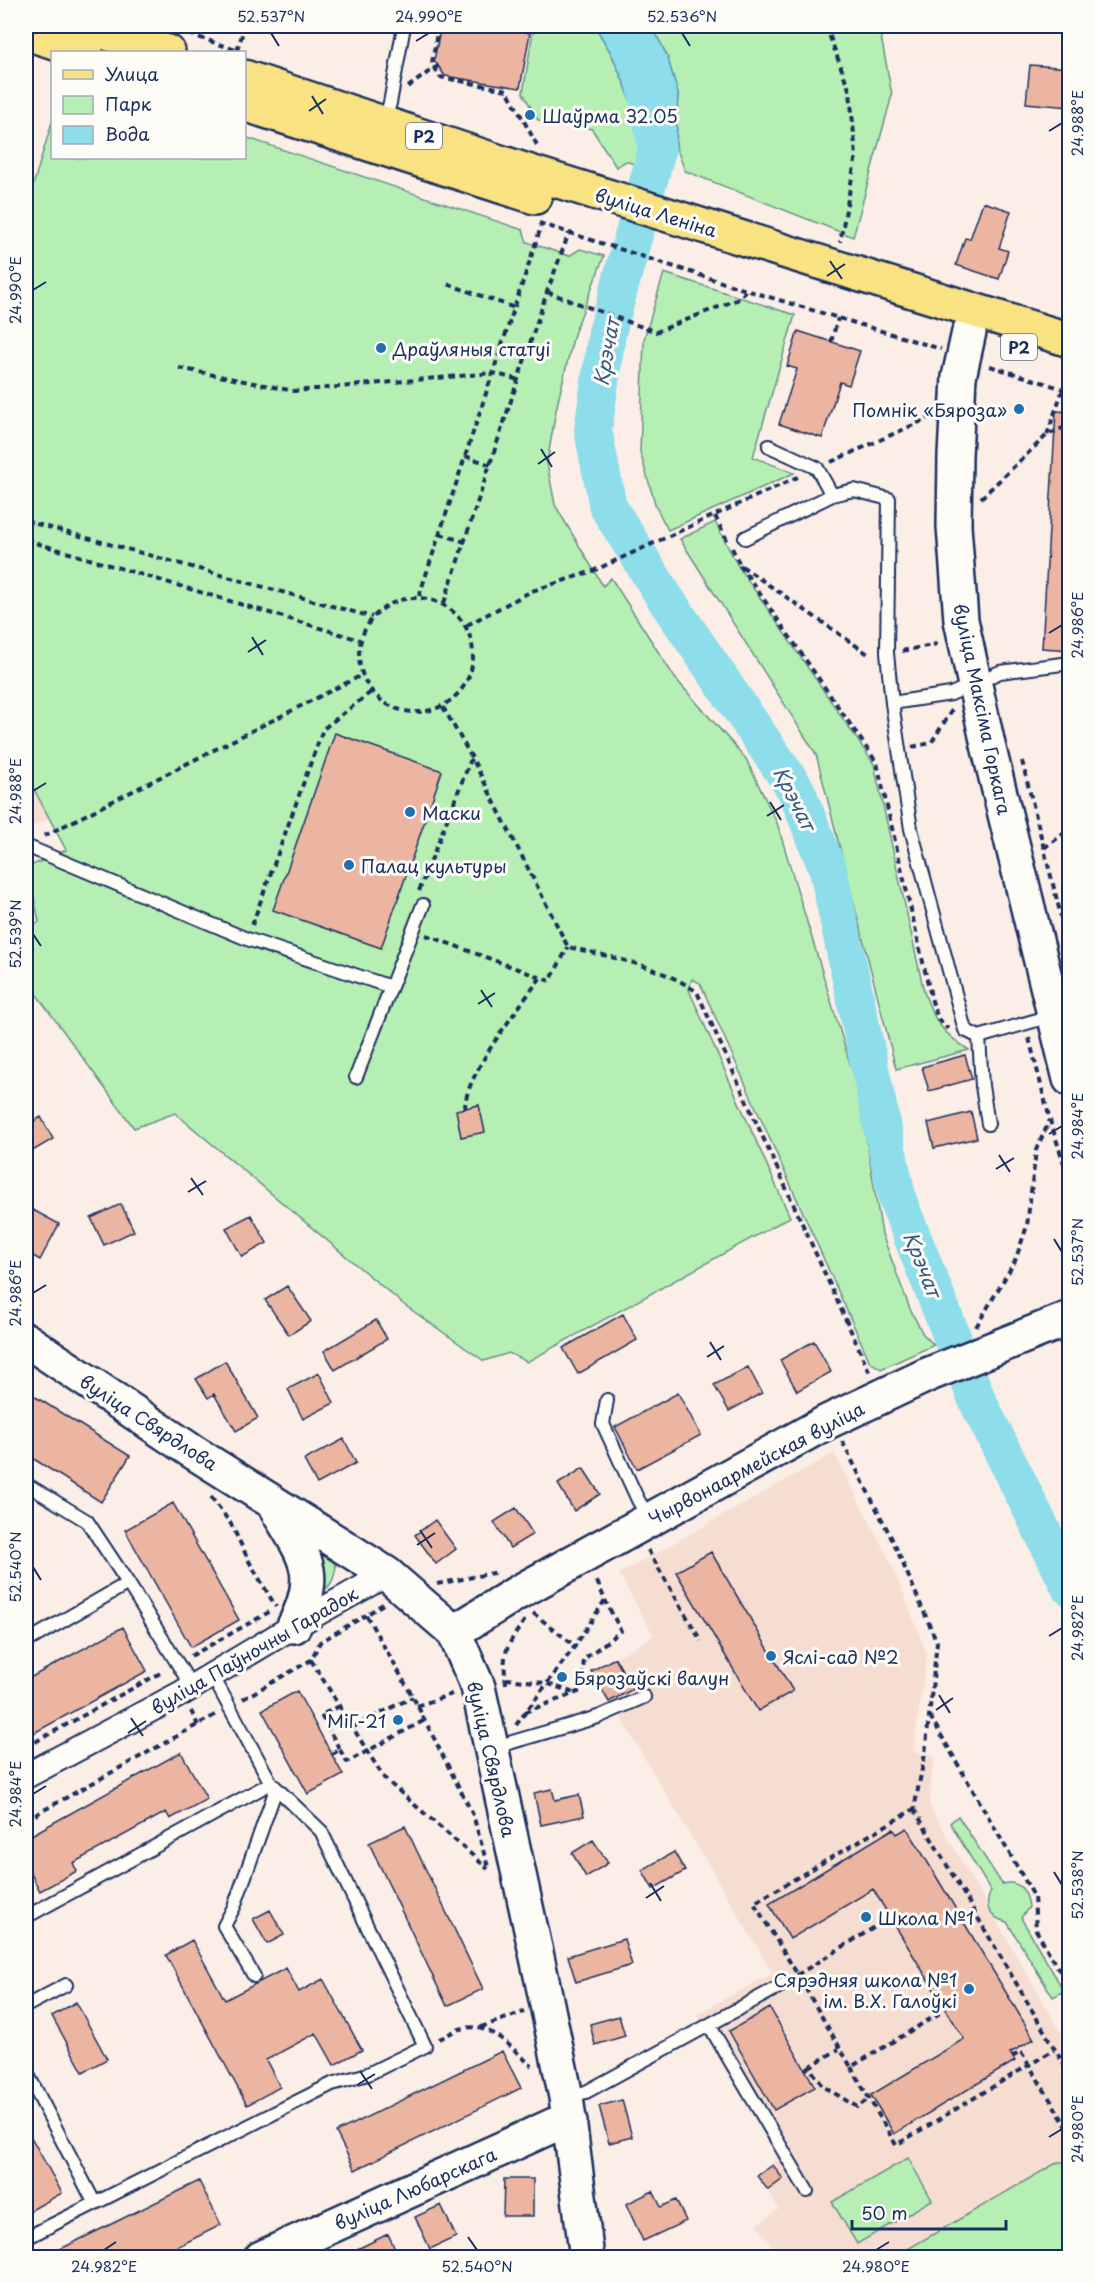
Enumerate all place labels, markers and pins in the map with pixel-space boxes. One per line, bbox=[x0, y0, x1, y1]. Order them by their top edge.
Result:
place label: Шаўрма 32.05 bbox=[542, 102, 678, 129]
marker: Шаўрма 32.05 bbox=[523, 108, 537, 122]
place label: Драўляныя статуі bbox=[392, 335, 551, 362]
marker: Драўляныя статуі bbox=[374, 341, 388, 355]
place label: Помнік «Бяроза» bbox=[852, 396, 1007, 423]
marker: Помнік «Бяроза» bbox=[1012, 402, 1026, 416]
place label: Маски bbox=[422, 799, 481, 826]
marker: Маски bbox=[403, 805, 417, 819]
place label: Палац культуры bbox=[361, 852, 507, 879]
marker: Палац культуры bbox=[342, 858, 356, 872]
place label: Яслі-сад №2 bbox=[783, 1643, 899, 1670]
marker: Яслі-сад №2 bbox=[764, 1649, 778, 1663]
place label: Бярозаўскі валун bbox=[574, 1664, 729, 1691]
marker: Бярозаўскі валун bbox=[555, 1670, 569, 1684]
place label: МіГ-21 bbox=[327, 1707, 386, 1734]
marker: МіГ-21 bbox=[391, 1713, 405, 1727]
place label: Школа №1 bbox=[878, 1904, 974, 1931]
marker: Школа №1 bbox=[859, 1910, 873, 1924]
place label: Сярэдняя школа №1 ім. В.Х. Галоўкі bbox=[774, 1966, 957, 2014]
marker: Сярэдняя школа №1 ім. В.Х. Галоўкі bbox=[962, 1982, 976, 1996]

